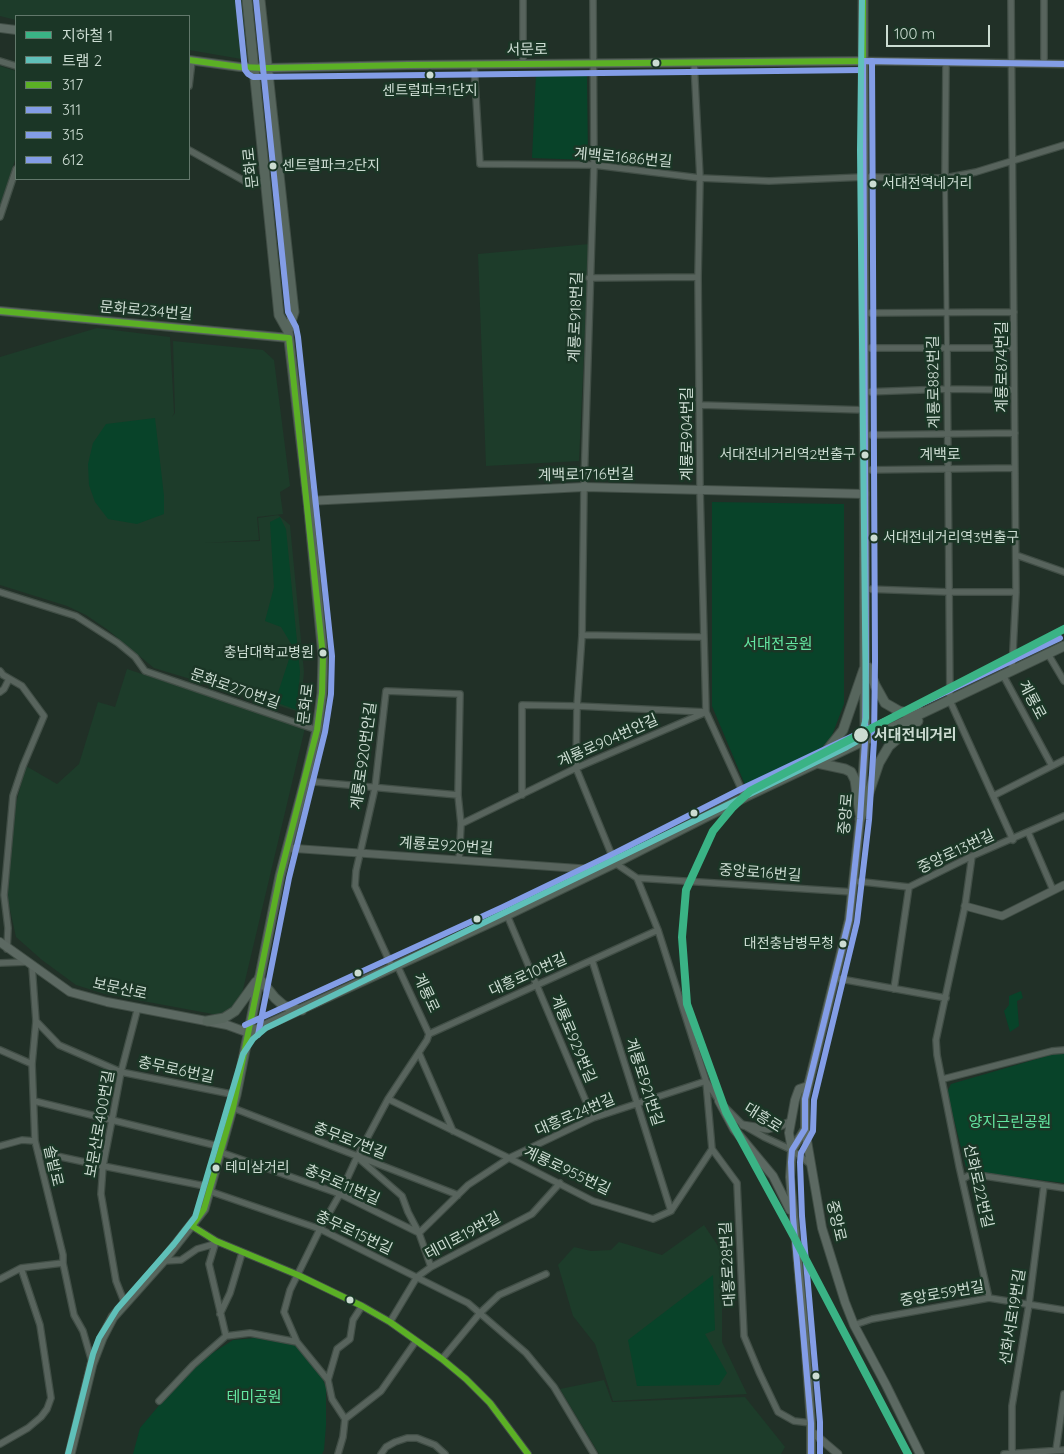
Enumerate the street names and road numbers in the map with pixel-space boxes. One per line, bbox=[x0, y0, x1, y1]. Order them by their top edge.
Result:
street label: 서문로 bbox=[506, 41, 548, 59]
street label: 계백로1686번길 bbox=[573, 145, 673, 171]
street label: 문화로 bbox=[240, 146, 262, 190]
street label: 계룡로918번길 bbox=[565, 271, 587, 363]
street label: 문화로234번길 bbox=[99, 298, 193, 324]
street label: 계룡로874번길 bbox=[993, 321, 1011, 413]
street label: 계룡로882번길 bbox=[924, 335, 944, 429]
street label: 계룡로904번길 bbox=[678, 387, 696, 481]
street label: 계백로 bbox=[919, 446, 961, 464]
street label: 계백로1716번길 bbox=[538, 465, 634, 485]
street label: 문화로270번길 bbox=[188, 665, 282, 713]
street label: 계룡로 bbox=[1014, 677, 1050, 723]
street label: 문화로 bbox=[295, 682, 317, 726]
street label: 계룡로920번안길 bbox=[348, 701, 380, 811]
street label: 계룡로904번안길 bbox=[555, 711, 661, 771]
street label: 중앙로 bbox=[835, 793, 857, 835]
street label: 중앙로13번길 bbox=[915, 826, 997, 878]
street label: 계룡로920번길 bbox=[398, 834, 494, 858]
street label: 중앙로16번길 bbox=[718, 861, 802, 885]
street label: 대흥로10번길 bbox=[486, 950, 570, 1000]
street label: 계룡로 bbox=[409, 970, 443, 1016]
street label: 보문산로 bbox=[91, 974, 149, 1004]
street label: 계룡로929번길 bbox=[546, 992, 600, 1086]
street label: 계룡로921번길 bbox=[621, 1036, 667, 1128]
street label: 충무로6번길 bbox=[136, 1053, 216, 1087]
street label: 보문산로400번길 bbox=[82, 1069, 118, 1179]
street label: 대흥로24번길 bbox=[532, 1090, 618, 1140]
street label: 대흥로 bbox=[741, 1099, 785, 1137]
street label: 충무로7번길 bbox=[311, 1119, 389, 1163]
street label: 선화로22번길 bbox=[960, 1142, 996, 1230]
street label: 계룡로955번길 bbox=[521, 1143, 613, 1199]
street label: 솔밭로 bbox=[40, 1144, 66, 1188]
street label: 충무로11번길 bbox=[302, 1161, 382, 1209]
street label: 중앙로 bbox=[823, 1199, 849, 1243]
street label: 충무로15번길 bbox=[313, 1207, 395, 1259]
street label: 테미로19번길 bbox=[422, 1209, 504, 1263]
street label: 대흥로28번길 bbox=[717, 1221, 739, 1307]
street label: 선화서로19번길 bbox=[997, 1268, 1029, 1366]
street label: 중앙로59번길 bbox=[898, 1278, 986, 1310]

